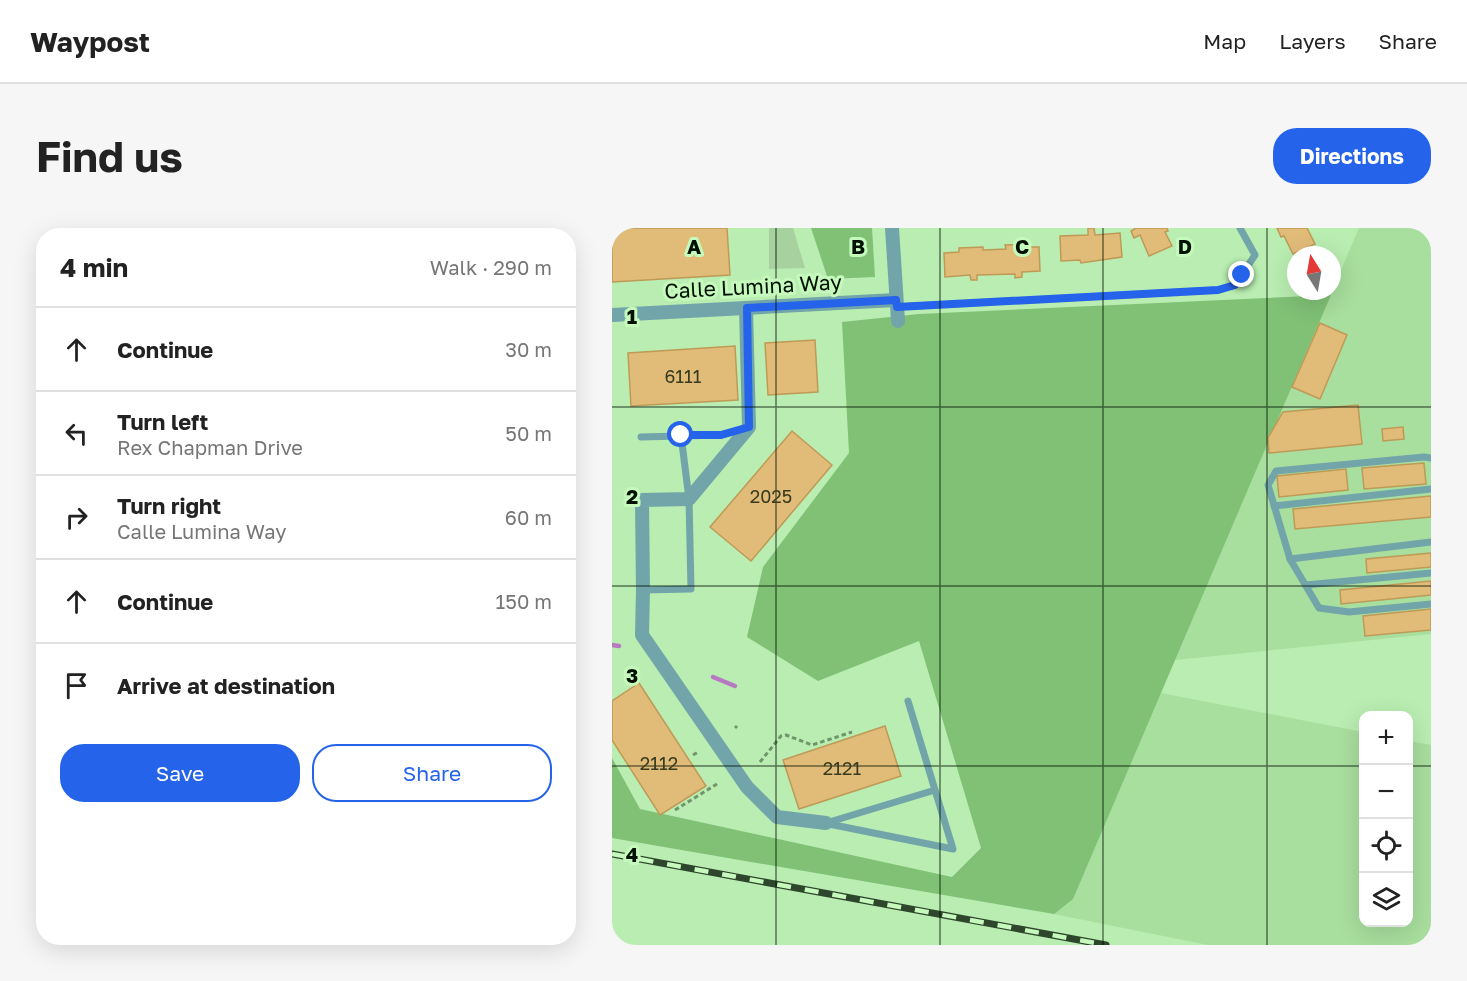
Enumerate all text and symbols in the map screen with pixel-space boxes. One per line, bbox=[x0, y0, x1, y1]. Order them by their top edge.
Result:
text: Waypost bbox=[30, 25, 150, 58]
text: Map bbox=[1203, 28, 1246, 54]
text: Layers bbox=[1279, 28, 1346, 54]
text: Share bbox=[1379, 28, 1437, 54]
button: Directions bbox=[1273, 128, 1431, 184]
text: Find us bbox=[36, 131, 183, 181]
text: A bbox=[687, 234, 701, 258]
text: B bbox=[851, 234, 865, 258]
text: C bbox=[1015, 234, 1029, 258]
text: D bbox=[1178, 234, 1192, 258]
north arrow bbox=[1287, 246, 1341, 300]
text: 4 min bbox=[60, 252, 128, 283]
text: Walk · 290 m bbox=[430, 255, 552, 279]
route end bbox=[1228, 261, 1254, 287]
street label: Calle Lumina Way bbox=[664, 268, 843, 304]
text: 1 bbox=[627, 304, 637, 328]
icon: ahead bbox=[60, 333, 93, 366]
text: Continue bbox=[117, 336, 213, 363]
text: 30 m bbox=[505, 337, 552, 361]
house number: 6111 bbox=[664, 365, 702, 387]
text: Turn left bbox=[117, 408, 208, 435]
icon: left bbox=[60, 417, 93, 450]
text: 50 m bbox=[505, 421, 552, 445]
route start bbox=[667, 421, 693, 447]
text: Rex Chapman Drive bbox=[117, 435, 303, 459]
text: 2 bbox=[626, 484, 638, 508]
house number: 2025 bbox=[750, 485, 792, 507]
text: Turn right bbox=[117, 492, 221, 519]
icon: right bbox=[60, 501, 93, 534]
text: 60 m bbox=[505, 505, 552, 529]
text: Calle Lumina Way bbox=[117, 519, 286, 543]
icon: ahead bbox=[60, 585, 93, 618]
text: Continue bbox=[117, 588, 213, 615]
text: 150 m bbox=[496, 589, 552, 613]
text: 3 bbox=[626, 663, 638, 687]
icon: arrive bbox=[60, 669, 93, 702]
text: Arrive at destination bbox=[117, 672, 335, 699]
map controls bbox=[1359, 711, 1413, 927]
button: + bbox=[1359, 711, 1413, 765]
button: Save bbox=[60, 744, 300, 802]
button: Share bbox=[312, 744, 552, 802]
house number: 2112 bbox=[640, 752, 678, 774]
house number: 2121 bbox=[823, 757, 861, 779]
button: − bbox=[1359, 765, 1413, 819]
button: locate bbox=[1359, 819, 1413, 873]
text: 4 bbox=[626, 842, 638, 866]
button: layers bbox=[1359, 873, 1413, 927]

